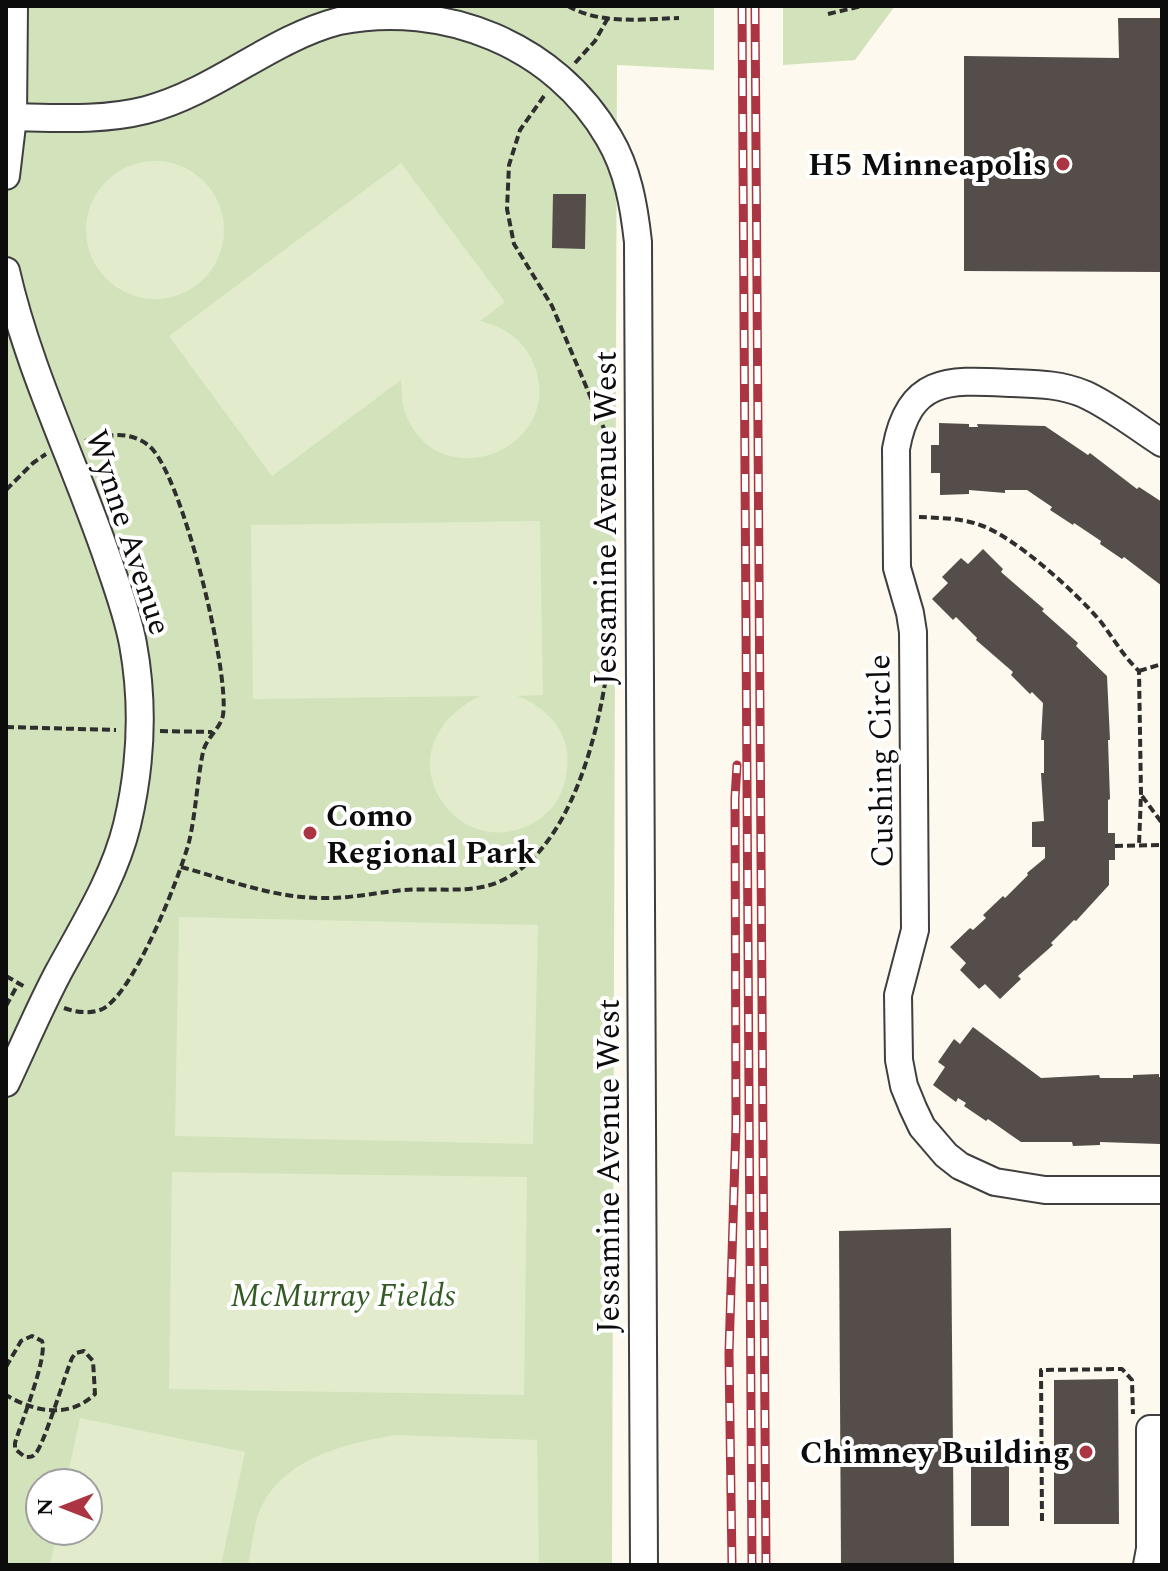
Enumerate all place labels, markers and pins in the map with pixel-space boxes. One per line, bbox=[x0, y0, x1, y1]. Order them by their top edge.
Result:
place label: H5 Minneapolis bbox=[808, 141, 1047, 190]
marker: H5 Minneapolis bbox=[1054, 155, 1072, 173]
place label: Como Regional Park bbox=[326, 792, 536, 878]
marker: Como Regional Park bbox=[301, 824, 319, 842]
place label: Chimney Building bbox=[800, 1429, 1070, 1478]
marker: Chimney Building bbox=[1077, 1443, 1095, 1461]

